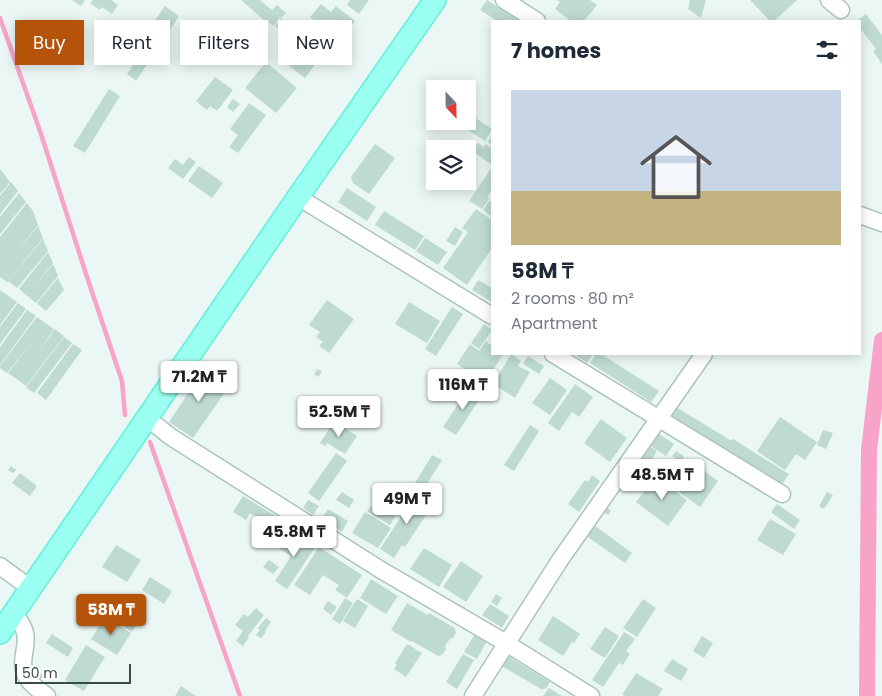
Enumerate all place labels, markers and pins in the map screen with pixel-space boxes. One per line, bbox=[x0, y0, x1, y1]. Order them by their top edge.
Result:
pin: 71.2M ₸ bbox=[153, 360, 245, 403]
pin: 116M ₸ bbox=[422, 368, 504, 411]
pin: 52.5M ₸ bbox=[293, 396, 385, 438]
pin: 48.5M ₸ bbox=[616, 458, 708, 501]
pin: 49M ₸ bbox=[372, 482, 442, 525]
pin: 45.8M ₸ bbox=[248, 516, 340, 558]
pin: 58M ₸ bbox=[76, 594, 146, 636]

